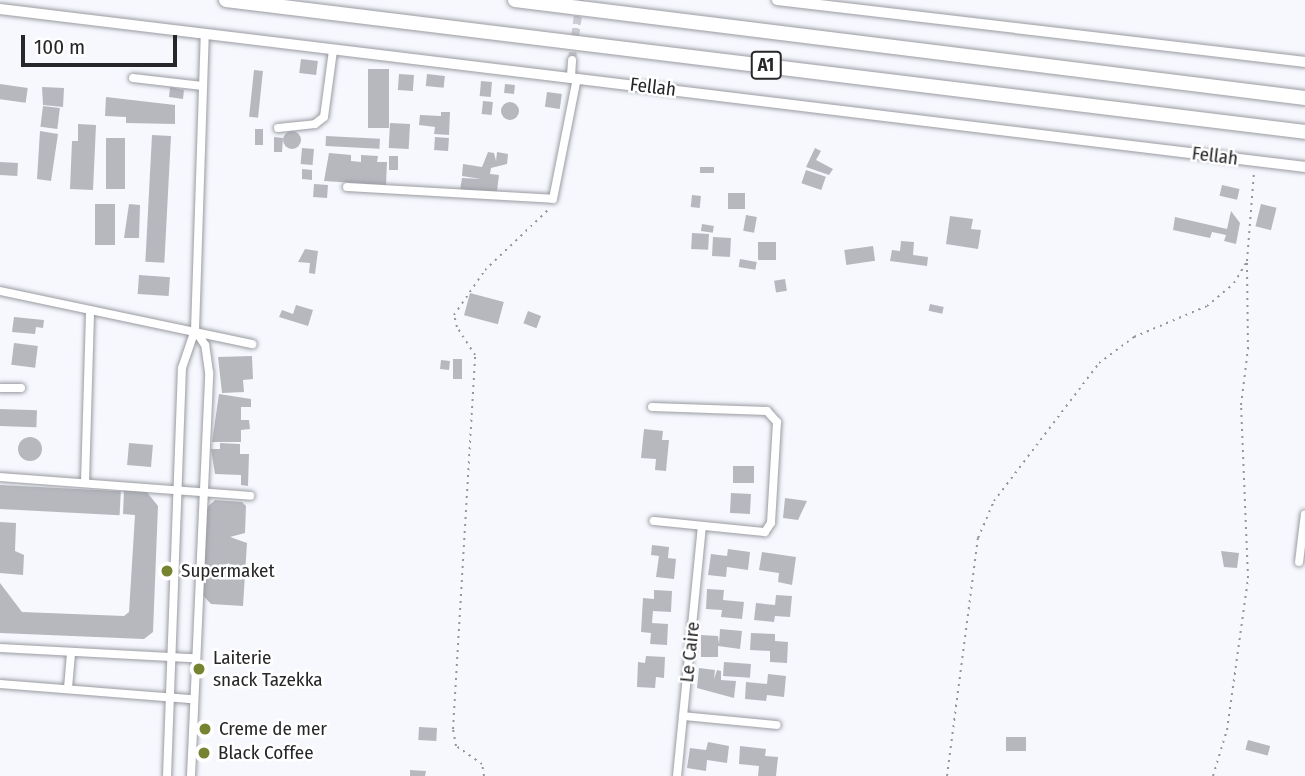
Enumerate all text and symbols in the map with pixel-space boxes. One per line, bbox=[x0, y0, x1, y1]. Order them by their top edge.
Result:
scale bar bbox=[24, 21, 180, 65]
text: 100 m bbox=[34, 34, 85, 60]
road number: A1 bbox=[750, 51, 782, 80]
street label: Fellah bbox=[629, 73, 677, 101]
street label: Fellah bbox=[1191, 142, 1239, 170]
place label: Supermaket bbox=[181, 560, 275, 582]
marker: Supermaket bbox=[159, 563, 175, 579]
street label: Le Caire bbox=[675, 621, 705, 683]
place label: Laiterie snack Tazekka bbox=[213, 647, 323, 691]
marker: Laiterie snack Tazekka bbox=[191, 661, 207, 677]
place label: Creme de mer bbox=[219, 718, 327, 740]
marker: Creme de mer bbox=[197, 721, 213, 737]
place label: Black Coffee bbox=[218, 742, 314, 764]
marker: Black Coffee bbox=[196, 745, 212, 761]

